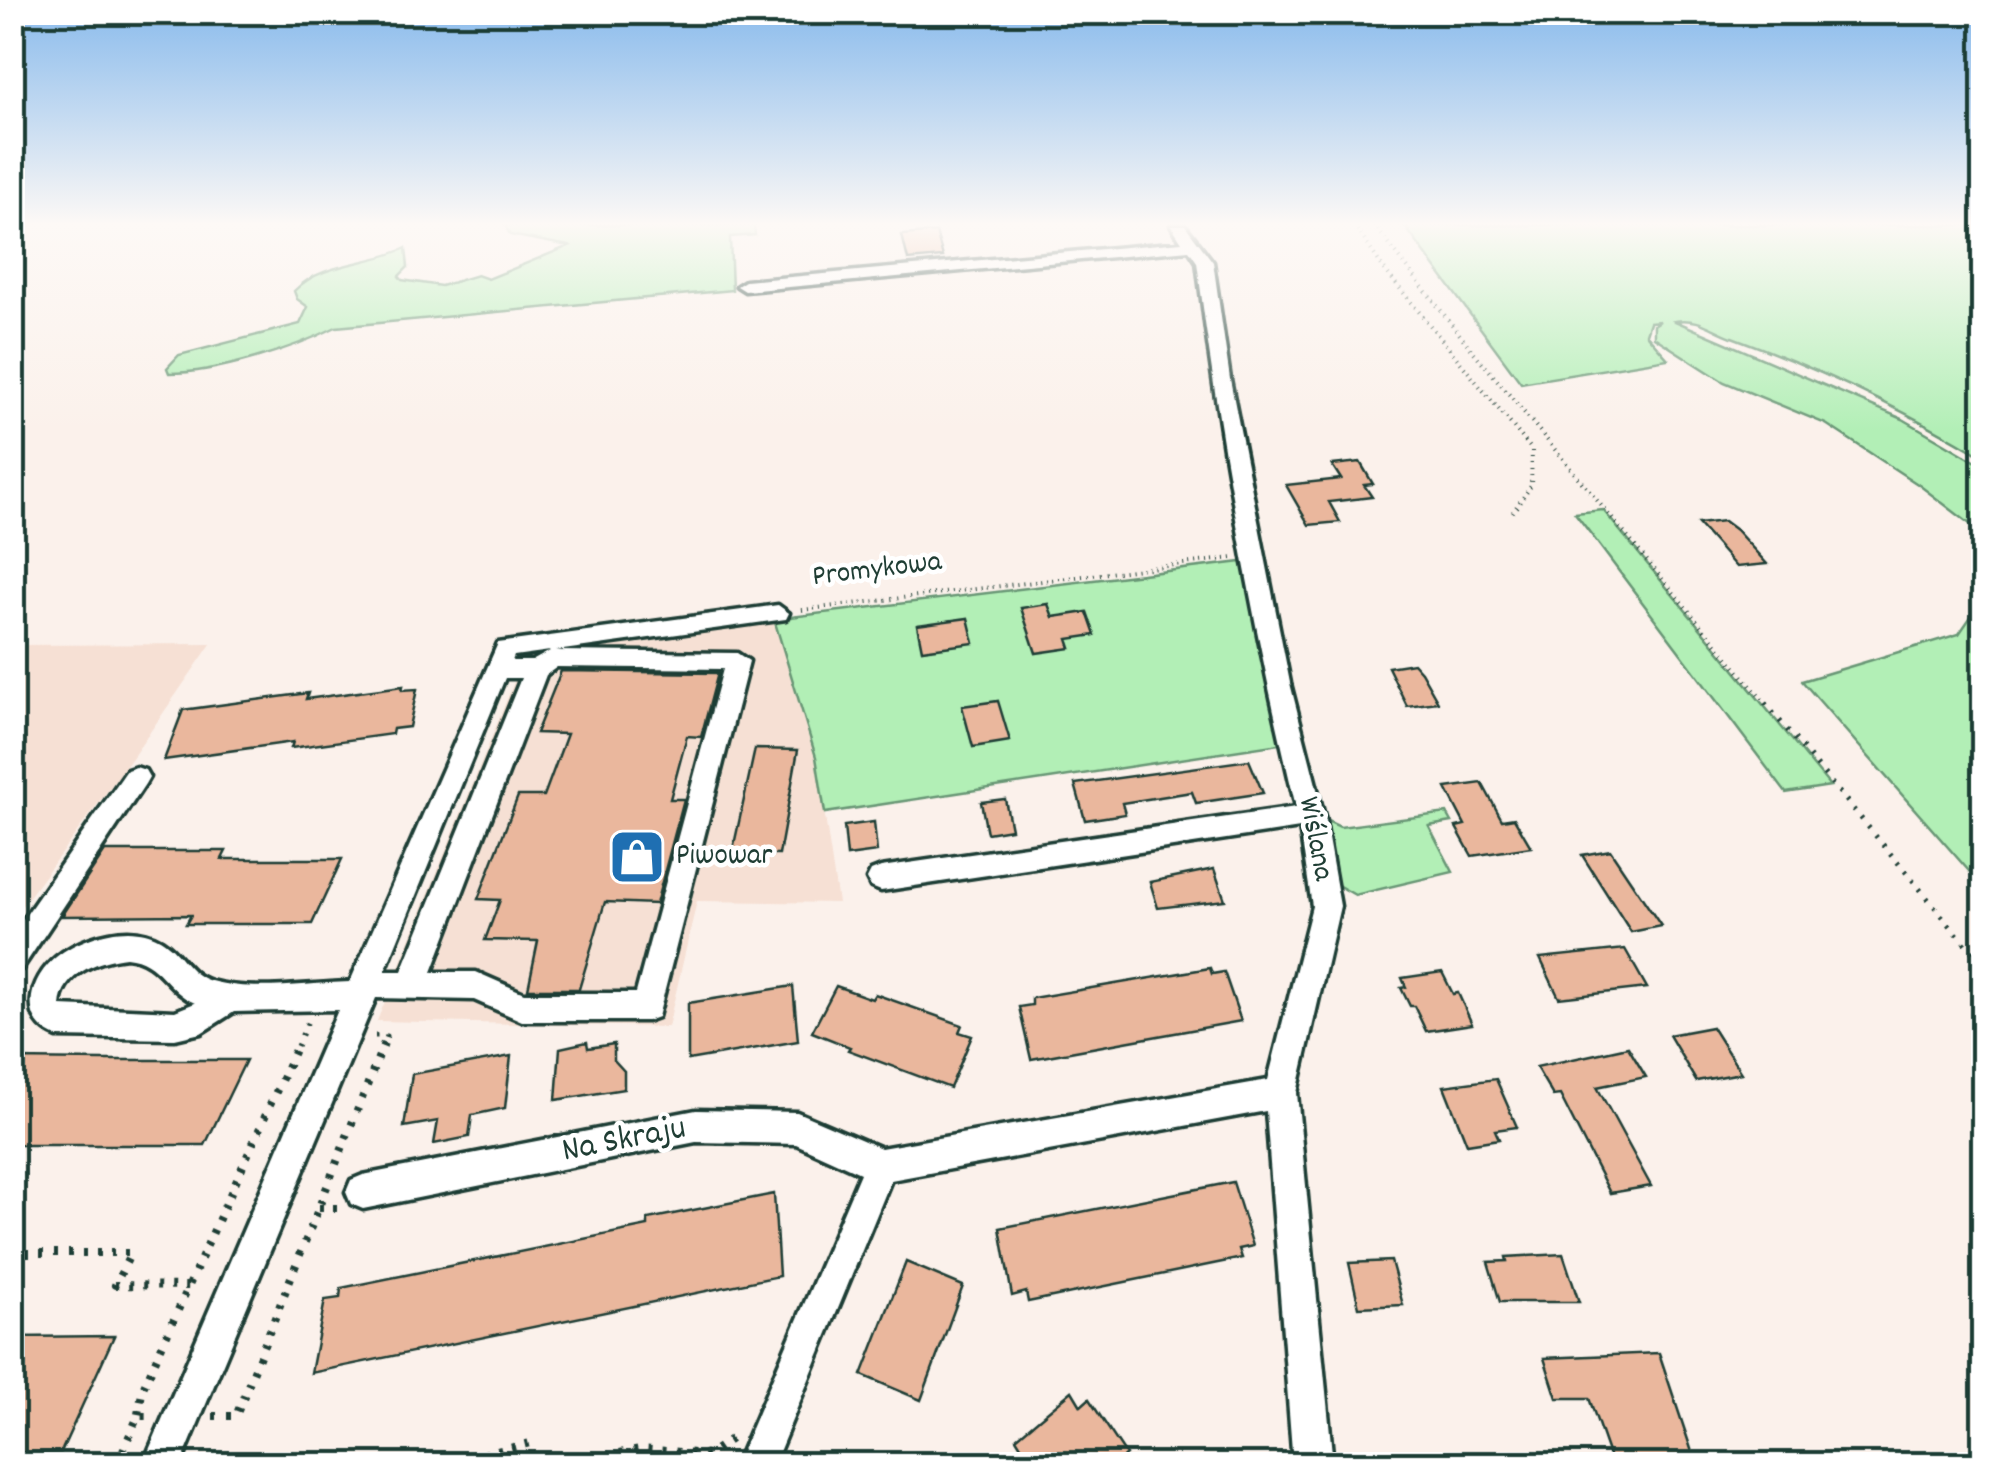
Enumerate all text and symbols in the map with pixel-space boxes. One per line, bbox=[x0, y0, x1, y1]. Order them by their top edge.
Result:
street label: Promykowa bbox=[810, 542, 945, 600]
street label: Wiślana bbox=[1285, 793, 1343, 886]
shop icon: Piwowar bbox=[607, 827, 667, 887]
place label: Piwowar bbox=[676, 836, 772, 879]
street label: Na Skraju bbox=[558, 1105, 690, 1177]

